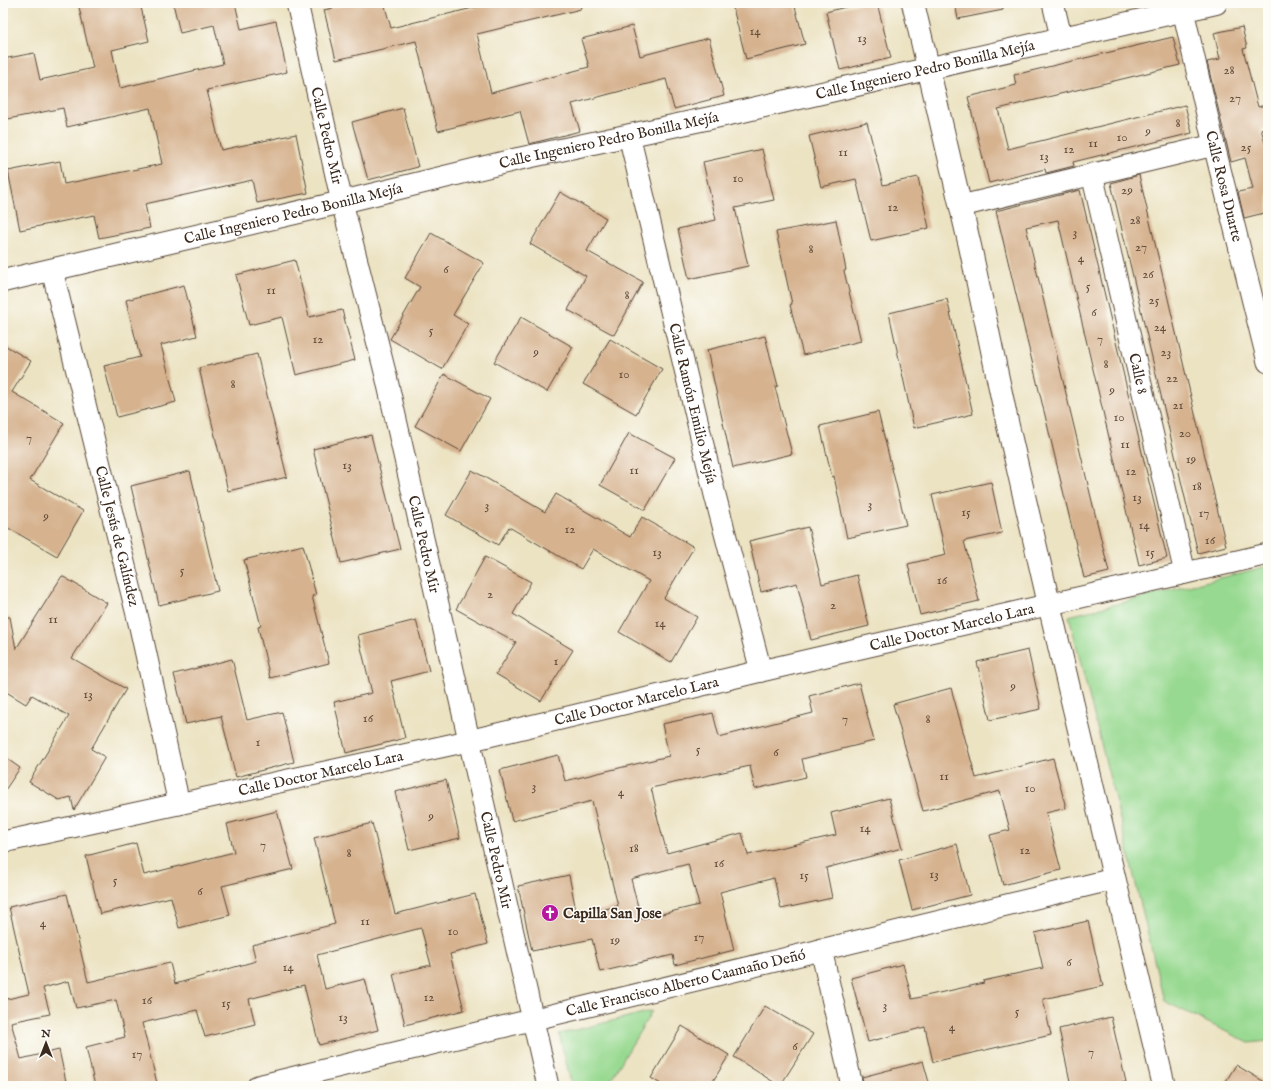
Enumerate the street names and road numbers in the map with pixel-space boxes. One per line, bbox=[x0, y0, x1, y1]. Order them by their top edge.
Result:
street label: Calle Ingeniero Pedro Bonilla Mejía bbox=[814, 36, 1037, 104]
street label: Calle Pedro Mir bbox=[306, 85, 347, 187]
street label: Calle Ingeniero Pedro Bonilla Mejía bbox=[497, 107, 721, 173]
street label: Calle Rosa Duarte bbox=[1201, 129, 1247, 244]
street label: Calle Ingeniero Pedro Bonilla Mejía bbox=[182, 178, 405, 249]
street label: Calle Ramón Emilio Mejía bbox=[664, 321, 721, 486]
street label: Calle 8 bbox=[1124, 351, 1152, 396]
street label: Calle Jesús de Galíndez bbox=[91, 464, 144, 609]
street label: Calle Pedro Mir bbox=[404, 494, 444, 595]
street label: Calle Doctor Marcelo Lara bbox=[868, 599, 1037, 656]
street label: Calle Doctor Marcelo Lara bbox=[553, 672, 721, 730]
street label: Calle Doctor Marcelo Lara bbox=[237, 746, 405, 801]
street label: Calle Pedro Mir bbox=[476, 810, 516, 911]
street label: Calle Francisco Alberto Caamaño Deñó bbox=[564, 945, 808, 1021]

